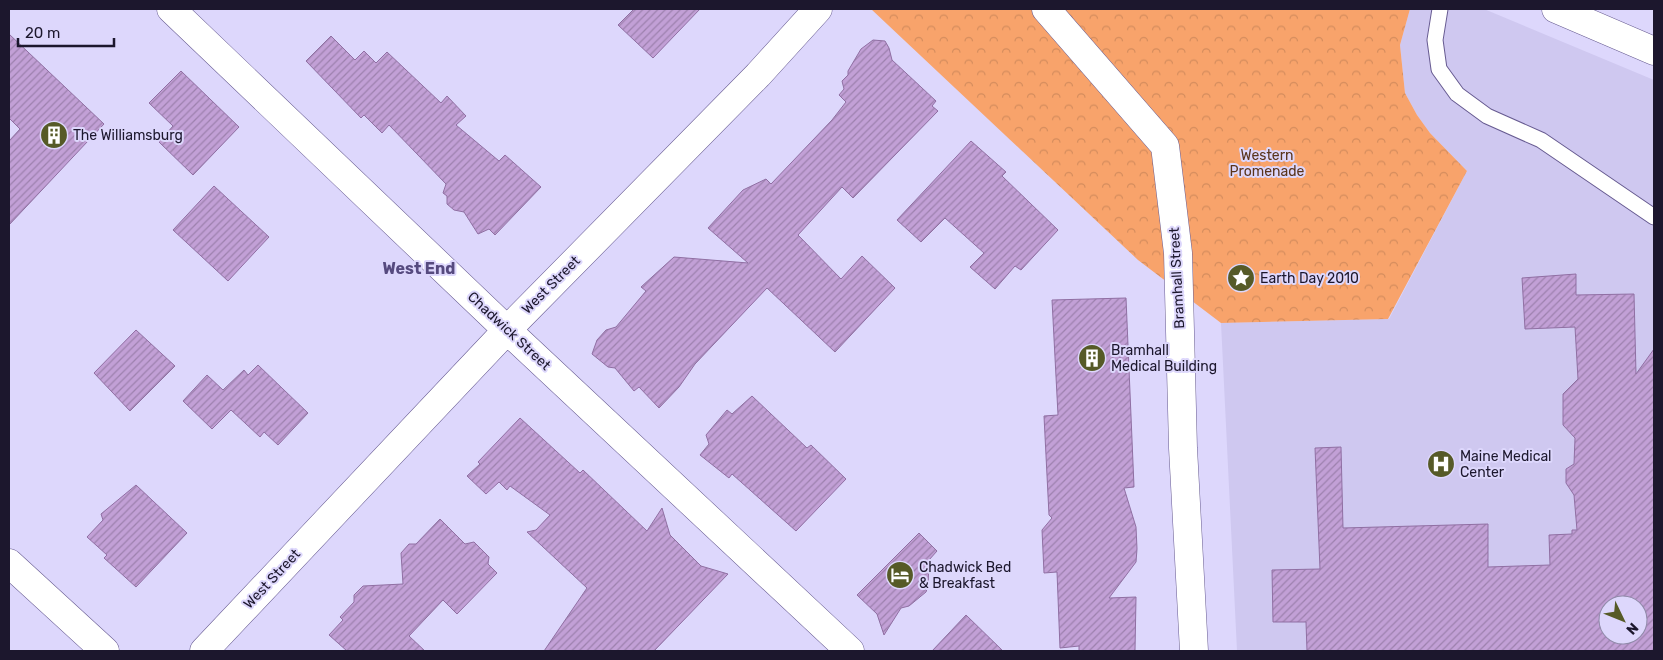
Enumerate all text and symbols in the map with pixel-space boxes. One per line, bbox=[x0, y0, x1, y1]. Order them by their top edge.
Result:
scale bar bbox=[18, 15, 114, 47]
text: 20 m bbox=[25, 24, 60, 42]
building icon: The Williamsburg bbox=[39, 120, 69, 150]
place label: The Williamsburg bbox=[73, 127, 183, 144]
park label: Western Promenade bbox=[1230, 147, 1305, 180]
street label: Bramhall Street bbox=[1166, 226, 1188, 329]
street label: West Street bbox=[518, 252, 584, 318]
district label: West End bbox=[383, 259, 455, 278]
place icon: Earth Day 2010 bbox=[1226, 263, 1256, 293]
place label: Earth Day 2010 bbox=[1260, 270, 1359, 287]
street label: Chadwick Street bbox=[464, 288, 554, 374]
place label: Bramhall Medical Building bbox=[1111, 342, 1217, 375]
building icon: Bramhall Medical Building bbox=[1077, 343, 1107, 373]
place label: Maine Medical Center bbox=[1460, 448, 1552, 481]
hospital icon: Maine Medical Center bbox=[1426, 449, 1456, 479]
street label: West Street bbox=[240, 545, 304, 612]
place label: Chadwick Bed & Breakfast bbox=[919, 559, 1011, 592]
hotel icon: Chadwick Bed & Breakfast bbox=[885, 560, 915, 590]
north arrow bbox=[1598, 595, 1648, 645]
text: N bbox=[1622, 619, 1642, 638]

